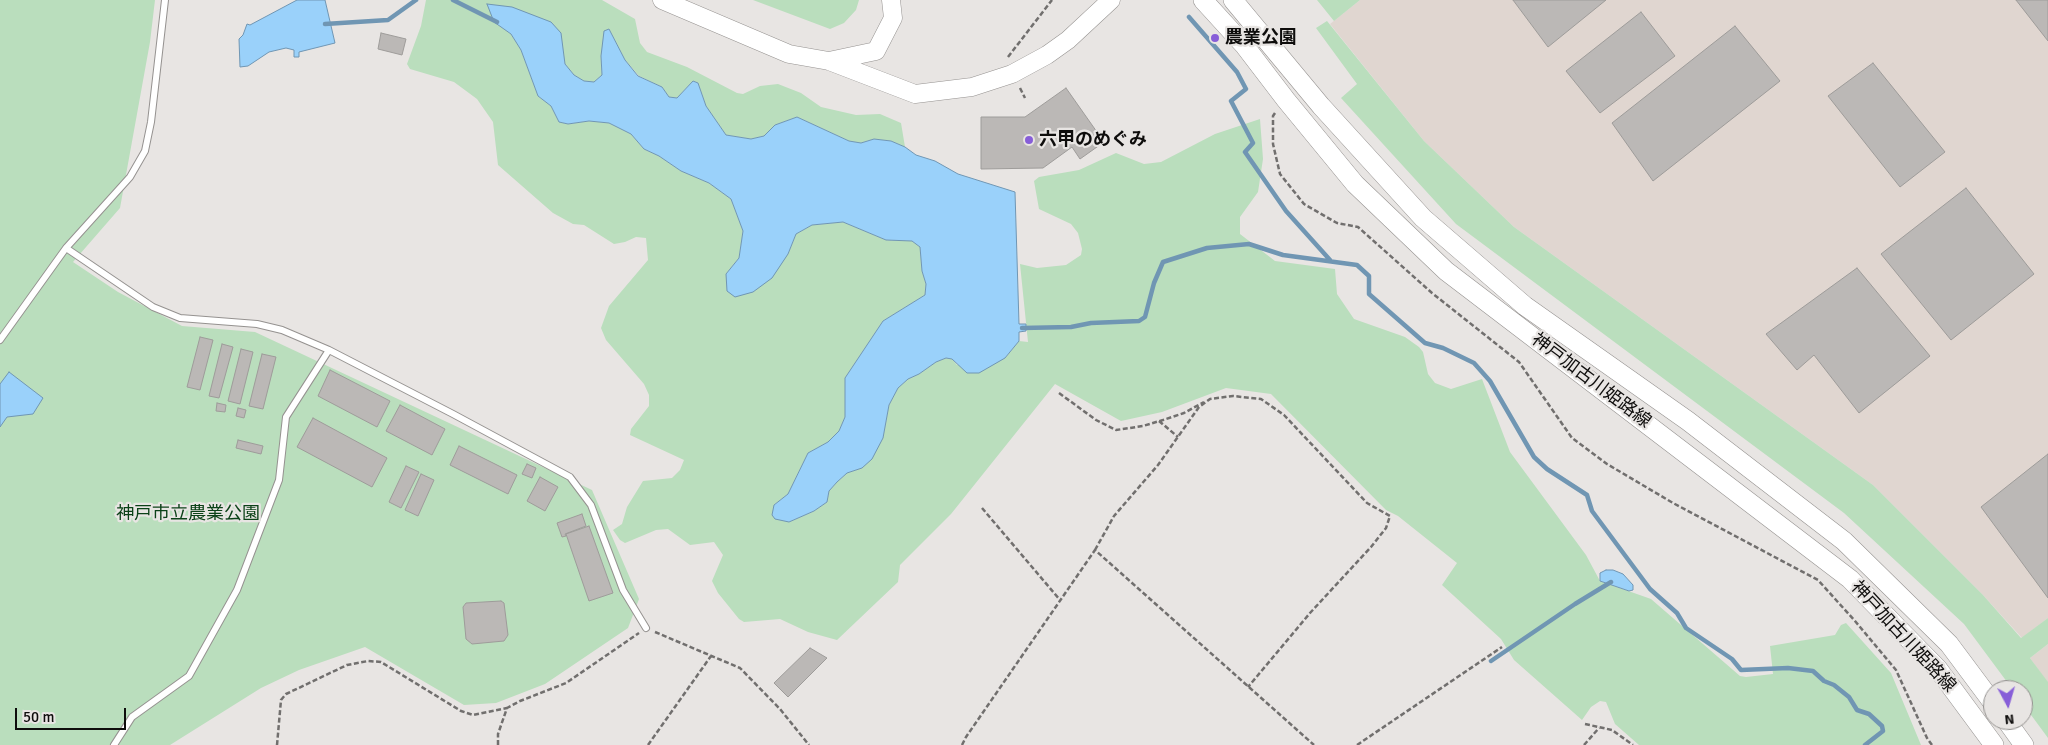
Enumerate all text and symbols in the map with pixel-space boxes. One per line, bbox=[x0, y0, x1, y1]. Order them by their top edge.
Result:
place label: 農業公園 bbox=[1225, 27, 1297, 49]
marker: 農業公園 bbox=[1209, 32, 1221, 44]
place label: 六甲のめぐみ bbox=[1039, 129, 1147, 151]
marker: 六甲のめぐみ bbox=[1023, 134, 1035, 146]
street label: 神戸加古川姫路線 bbox=[1527, 329, 1655, 433]
park label: 神戸市立農業公園 bbox=[116, 503, 260, 525]
street label: 神戸加古川姫路線 bbox=[1846, 577, 1960, 697]
north arrow bbox=[1983, 680, 2033, 730]
scale bar bbox=[18, 698, 129, 730]
text: 50 m bbox=[23, 708, 54, 726]
text: N bbox=[2004, 710, 2015, 728]

